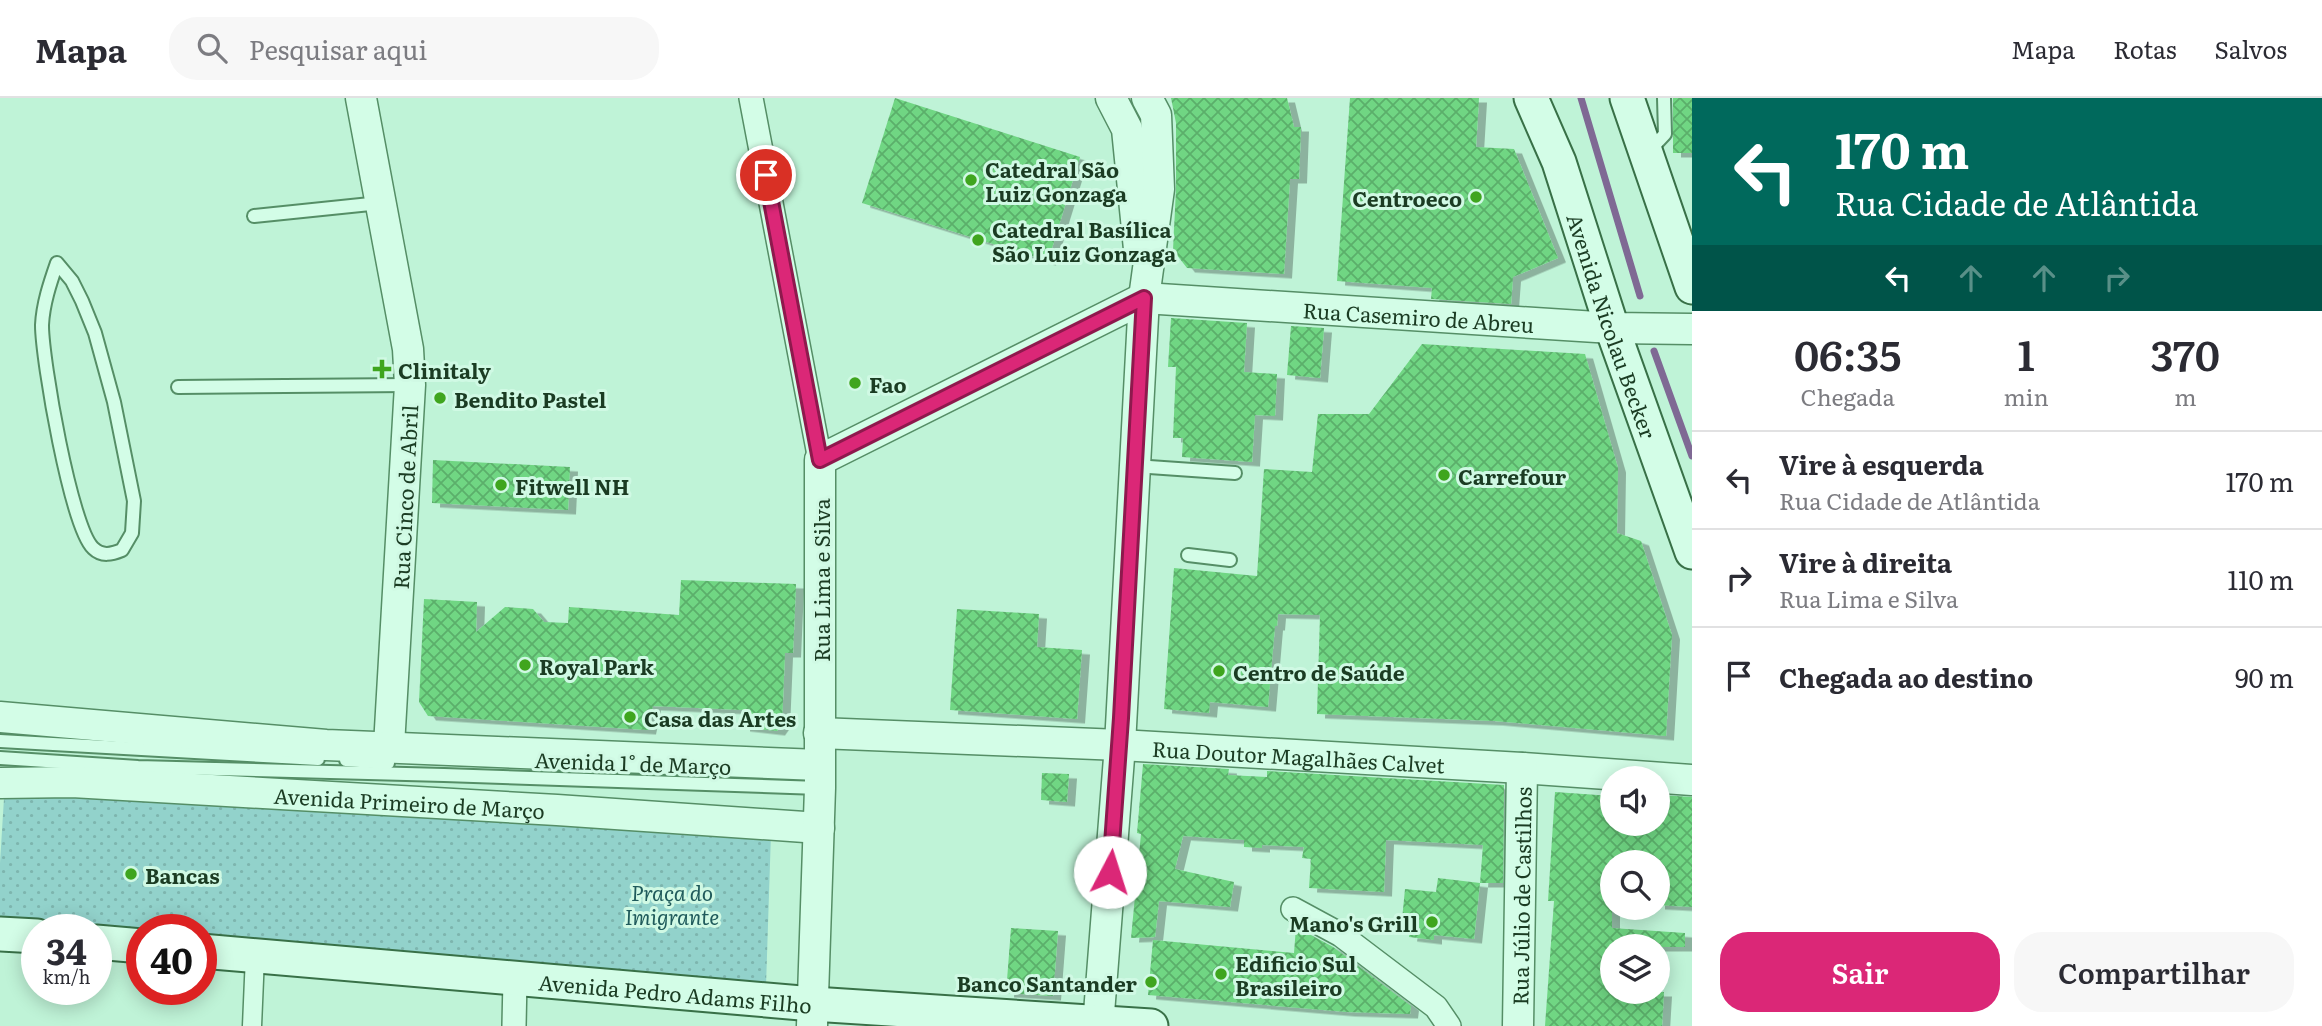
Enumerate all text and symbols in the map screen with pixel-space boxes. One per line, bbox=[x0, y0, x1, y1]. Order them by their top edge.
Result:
search box bbox=[169, 17, 659, 80]
text: Mapa bbox=[35, 24, 127, 73]
icon: search bbox=[193, 29, 231, 67]
text: Pesquisar aqui bbox=[249, 29, 427, 68]
text: Mapa bbox=[2011, 31, 2075, 66]
text: Rotas bbox=[2113, 31, 2177, 66]
text: Salvos bbox=[2215, 31, 2287, 66]
text: 170 m bbox=[1835, 111, 1969, 184]
icon: left bbox=[1720, 126, 1811, 217]
pin bbox=[736, 145, 796, 205]
place label: Catedral São Luiz Gonzaga bbox=[985, 153, 1128, 208]
icon: arrive bbox=[747, 156, 785, 194]
marker: Catedral São Luiz Gonzaga bbox=[963, 172, 979, 188]
text: Rua Cidade de Atlântida bbox=[1835, 178, 2198, 226]
place label: Centroeco bbox=[1352, 182, 1462, 213]
marker: Centroeco bbox=[1468, 189, 1484, 205]
street label: Avenida Nicolau Becker bbox=[1561, 209, 1666, 442]
place label: Catedral Basílica São Luiz Gonzaga bbox=[992, 213, 1177, 268]
marker: Catedral Basílica São Luiz Gonzaga bbox=[970, 232, 986, 248]
icon: left bbox=[1879, 259, 1917, 297]
icon: ahead bbox=[1952, 259, 1990, 297]
icon: ahead bbox=[2025, 259, 2063, 297]
icon: right bbox=[2098, 259, 2136, 297]
street label: Rua Casemiro de Abreu bbox=[1302, 293, 1535, 338]
text: 06:35 bbox=[1794, 322, 1902, 384]
text: 1 bbox=[2017, 322, 2035, 384]
text: 370 bbox=[2151, 322, 2220, 384]
place label: Clinitaly bbox=[398, 354, 491, 385]
marker: Clinitaly bbox=[372, 359, 392, 379]
place label: Fao bbox=[869, 368, 907, 399]
marker: Fao bbox=[847, 375, 863, 391]
text: Chegada bbox=[1801, 379, 1895, 413]
text: min bbox=[2003, 379, 2049, 413]
text: m bbox=[2174, 379, 2196, 413]
place label: Bendito Pastel bbox=[454, 383, 607, 414]
marker: Bendito Pastel bbox=[432, 390, 448, 406]
street label: Rua Cinco de Abril bbox=[384, 404, 424, 590]
text: Vire à esquerda bbox=[1779, 444, 1984, 483]
place label: Carrefour bbox=[1458, 460, 1567, 491]
icon: left bbox=[1720, 461, 1758, 499]
text: 170 m bbox=[2226, 461, 2294, 500]
marker: Carrefour bbox=[1436, 467, 1452, 483]
place label: Fitwell NH bbox=[515, 470, 629, 501]
marker: Fitwell NH bbox=[493, 477, 509, 493]
text: Rua Cidade de Atlântida bbox=[1779, 483, 2040, 517]
street label: Rua Lima e Silva bbox=[805, 497, 836, 662]
text: Vire à direita bbox=[1779, 542, 1952, 581]
icon: right bbox=[1720, 559, 1758, 597]
text: 110 m bbox=[2227, 559, 2294, 598]
text: Rua Lima e Silva bbox=[1779, 581, 1958, 615]
place label: Royal Park bbox=[539, 650, 655, 681]
place label: Centro de Saúde bbox=[1233, 656, 1405, 687]
marker: Royal Park bbox=[517, 657, 533, 673]
icon: arrive bbox=[1720, 657, 1758, 695]
text: Chegada ao destino bbox=[1779, 657, 2033, 696]
text: 90 m bbox=[2235, 657, 2294, 696]
marker: Centro de Saúde bbox=[1211, 663, 1227, 679]
place label: Casa das Artes bbox=[644, 702, 796, 733]
marker: Casa das Artes bbox=[622, 709, 638, 725]
street label: Rua Doutor Magalhães Calvet bbox=[1151, 731, 1446, 779]
street label: Avenida 1° de Março bbox=[534, 743, 732, 781]
map controls bbox=[1600, 766, 1670, 1004]
button: sound bbox=[1600, 766, 1670, 836]
street label: Avenida Primeiro de Março bbox=[273, 778, 546, 825]
street label: Rua Júlio de Castilhos bbox=[1503, 786, 1537, 1006]
position arrow bbox=[1073, 835, 1147, 909]
button: search bbox=[1600, 850, 1670, 920]
place label: Bancas bbox=[145, 859, 220, 890]
marker: Bancas bbox=[123, 866, 139, 882]
park label: Praça do Imigrante bbox=[625, 876, 719, 931]
place label: Mano's Grill bbox=[1289, 907, 1418, 938]
speed limit sign: 40 bbox=[126, 914, 217, 1005]
marker: Mano's Grill bbox=[1424, 914, 1440, 930]
text: 34 bbox=[46, 924, 87, 976]
button: Sair bbox=[1720, 932, 2000, 1012]
button: Compartilhar bbox=[2014, 932, 2294, 1012]
button: layers bbox=[1600, 934, 1670, 1004]
place label: Edificio Sul Brasileiro bbox=[1235, 947, 1357, 1002]
text: km/h bbox=[43, 963, 90, 990]
street label: Avenida Pedro Adams Filho bbox=[537, 965, 813, 1019]
marker: Edificio Sul Brasileiro bbox=[1213, 966, 1229, 982]
place label: Banco Santander bbox=[957, 967, 1138, 998]
marker: Banco Santander bbox=[1143, 974, 1159, 990]

